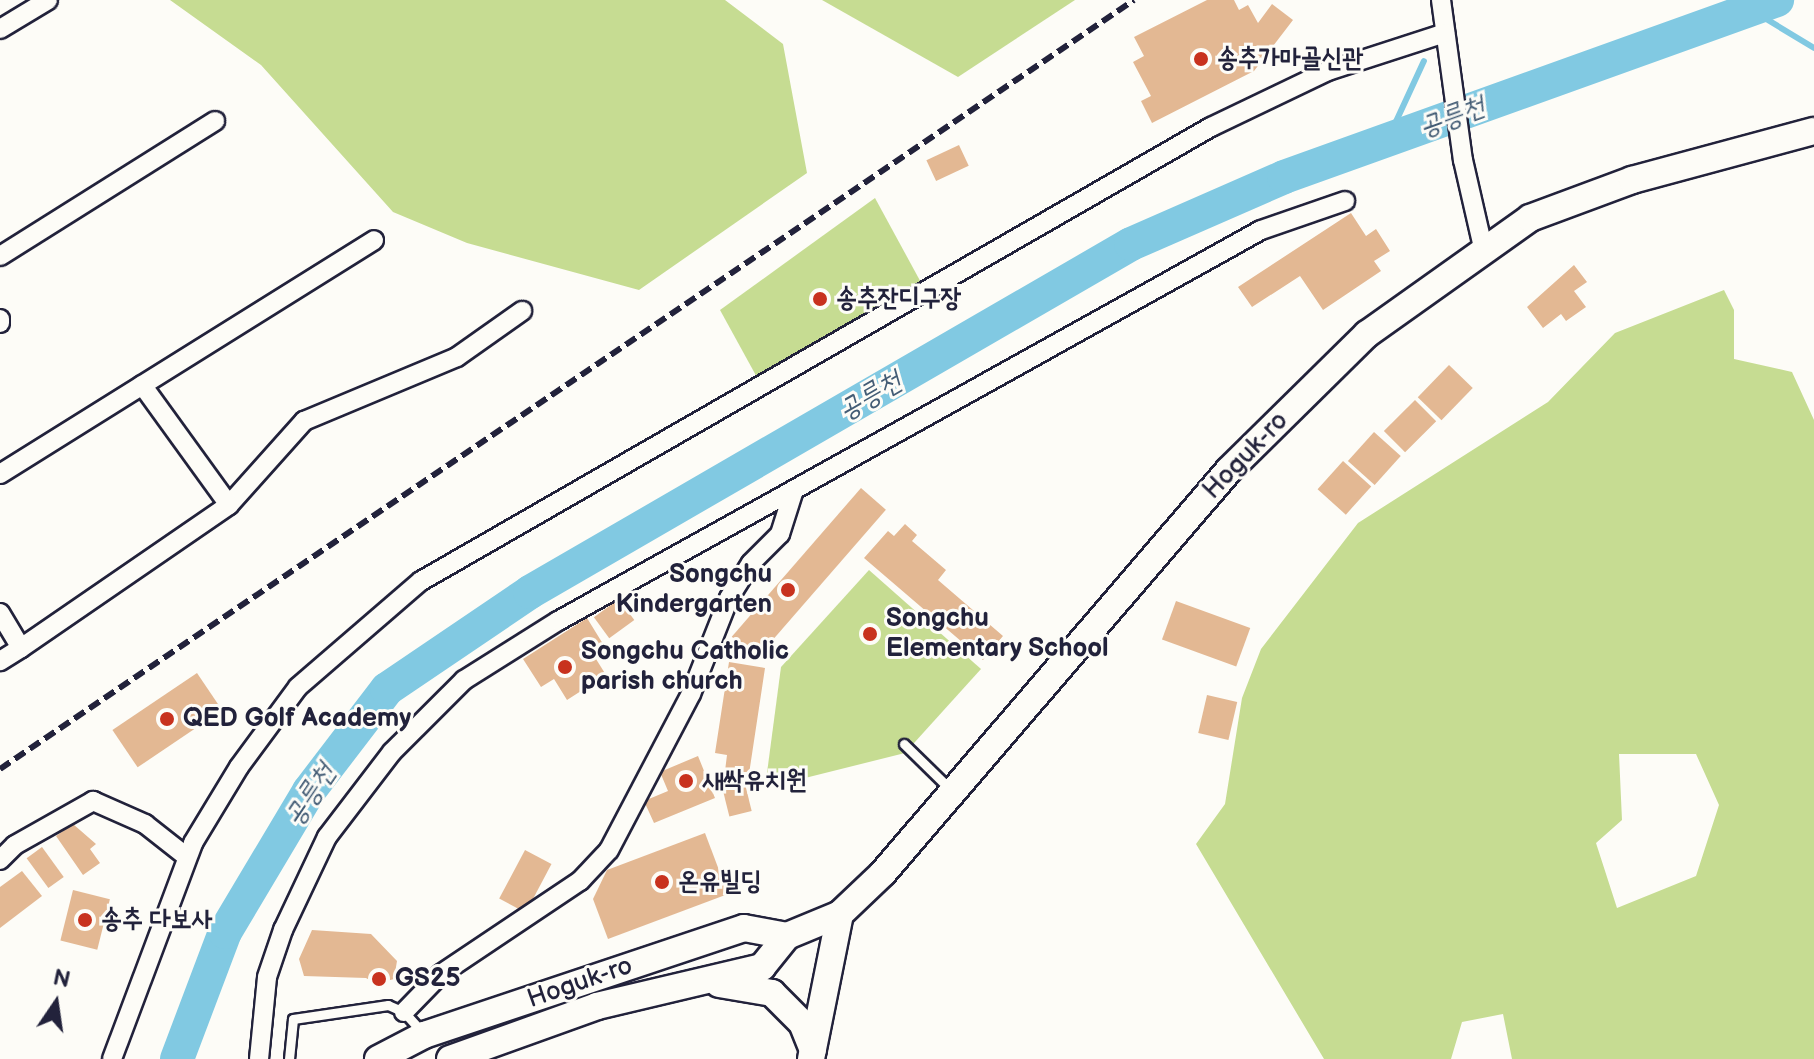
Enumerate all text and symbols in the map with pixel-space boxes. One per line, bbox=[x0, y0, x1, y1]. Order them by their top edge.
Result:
place label: 송추가마골신관 bbox=[1217, 43, 1363, 75]
marker: 송추가마골신관 bbox=[1192, 50, 1210, 68]
water label: 공릉천 bbox=[1414, 90, 1490, 144]
place label: 송추잔디구장 bbox=[836, 283, 962, 315]
marker: 송추잔디구장 bbox=[811, 290, 829, 308]
water label: 공릉천 bbox=[832, 365, 908, 427]
street label: Hoguk-ro bbox=[1197, 406, 1295, 506]
place label: Songchu Kindergarten bbox=[616, 559, 772, 620]
marker: Songchu Kindergarten bbox=[779, 581, 797, 599]
place label: Songchu Elementary School bbox=[886, 603, 1109, 664]
marker: Songchu Elementary School bbox=[861, 625, 879, 643]
place label: Songchu Catholic parish church bbox=[581, 636, 789, 698]
marker: Songchu Catholic parish church bbox=[556, 658, 574, 676]
place label: QED Golf Academy bbox=[183, 703, 411, 735]
marker: QED Golf Academy bbox=[158, 710, 176, 728]
water label: 공릉천 bbox=[277, 758, 343, 832]
place label: 새싹유치원 bbox=[702, 765, 807, 797]
marker: 새싹유치원 bbox=[677, 772, 695, 790]
place label: 온유빌딩 bbox=[678, 866, 762, 898]
marker: 온유빌딩 bbox=[653, 873, 671, 891]
place label: 송추 다보사 bbox=[101, 904, 213, 936]
marker: 송추 다보사 bbox=[76, 911, 94, 929]
street label: Hoguk-ro bbox=[523, 950, 637, 1016]
north arrow bbox=[16, 963, 96, 1043]
place label: GS25 bbox=[395, 963, 460, 995]
text: N bbox=[50, 964, 73, 994]
marker: GS25 bbox=[370, 970, 388, 988]

